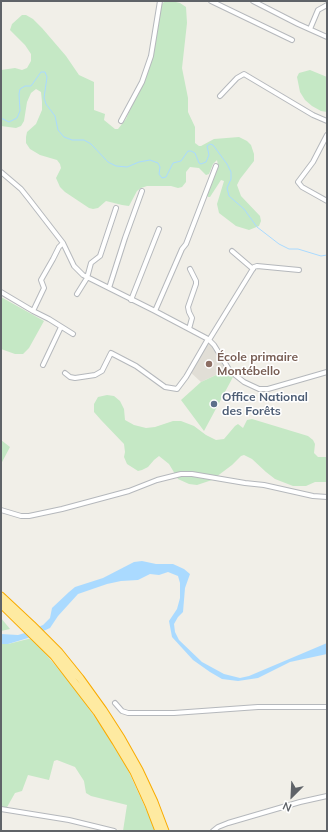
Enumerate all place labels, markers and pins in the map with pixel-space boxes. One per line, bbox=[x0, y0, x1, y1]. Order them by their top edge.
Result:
place label: École primaire Montébello bbox=[217, 350, 298, 378]
marker: École primaire Montébello bbox=[204, 359, 214, 369]
place label: Office National des Forêts bbox=[222, 390, 308, 418]
marker: Office National des Forêts bbox=[209, 399, 219, 409]

